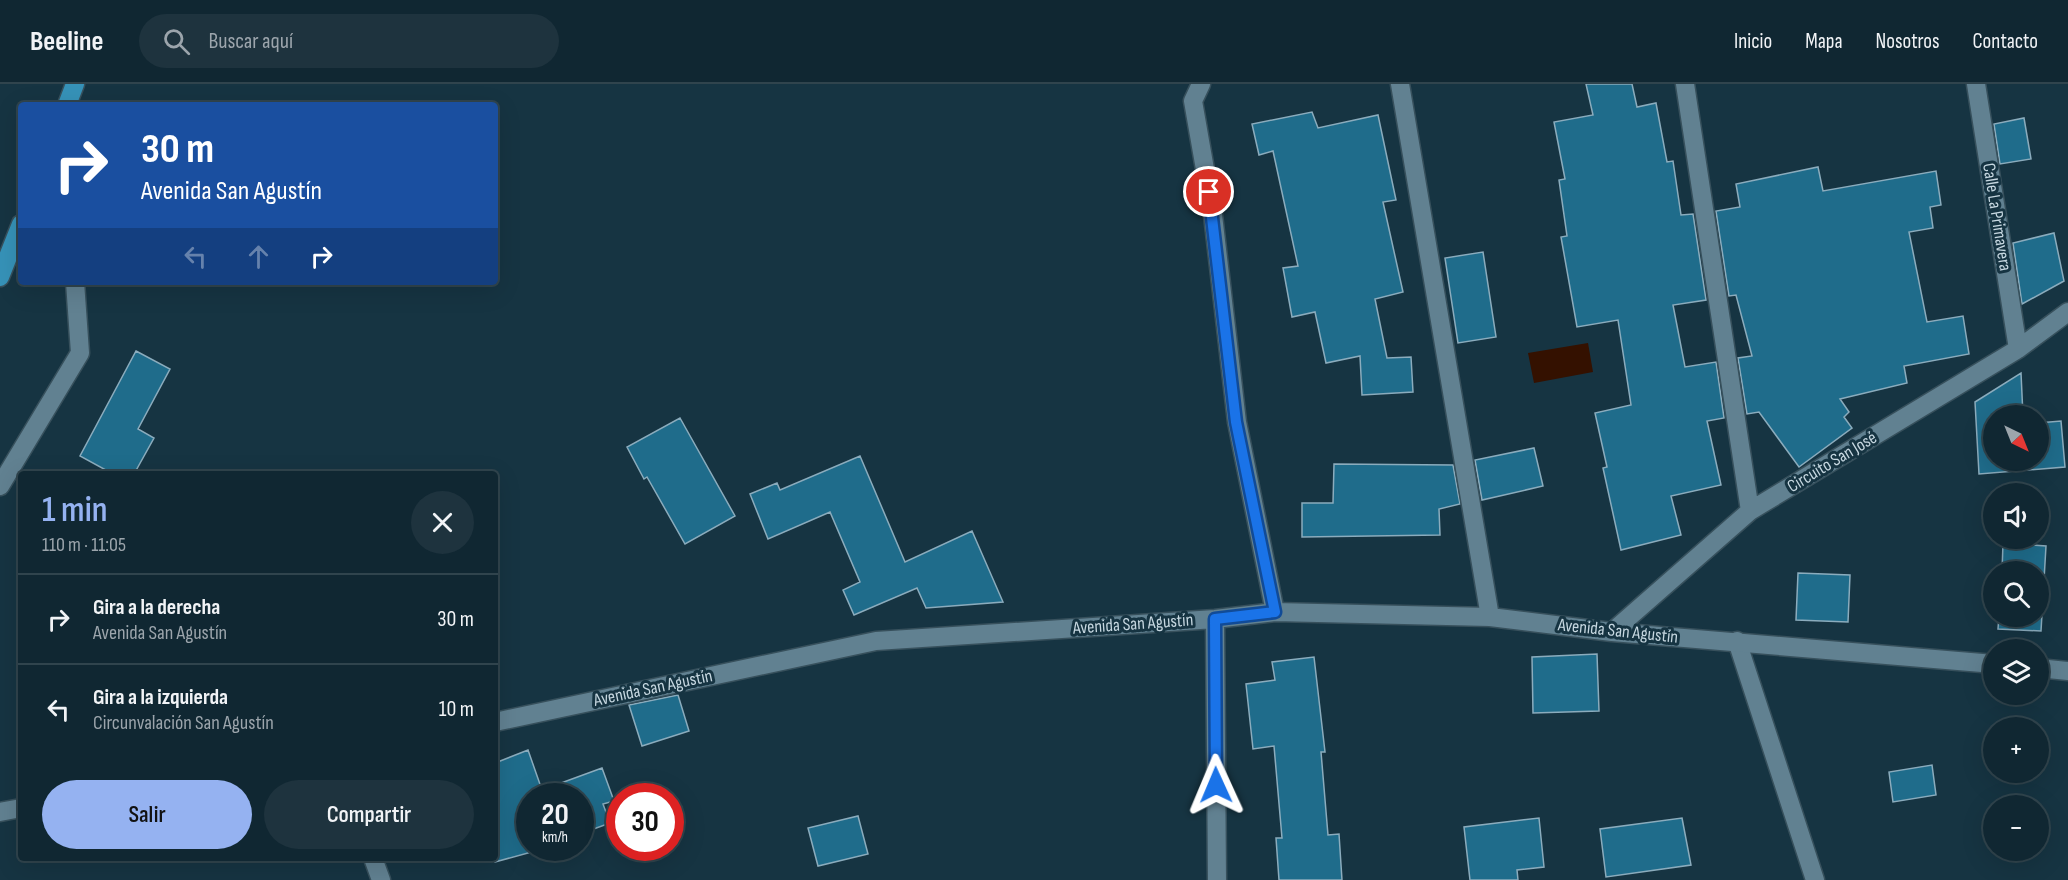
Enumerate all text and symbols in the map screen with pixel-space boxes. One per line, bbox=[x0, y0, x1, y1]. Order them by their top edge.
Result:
search box bbox=[139, 14, 559, 68]
text: Beeline bbox=[30, 25, 103, 58]
icon: search bbox=[160, 25, 193, 58]
text: Buscar aquí bbox=[208, 28, 293, 55]
text: Inicio bbox=[1734, 29, 1772, 54]
text: Mapa bbox=[1805, 29, 1843, 54]
text: Nosotros bbox=[1876, 29, 1940, 54]
text: Contacto bbox=[1973, 29, 2038, 54]
text: 30 m bbox=[141, 124, 214, 175]
icon: right bbox=[42, 126, 120, 204]
street label: Calle La Primavera bbox=[1978, 162, 2016, 273]
pin bbox=[1183, 166, 1234, 217]
text: Avenida San Agustín bbox=[141, 175, 322, 207]
icon: arrive bbox=[1192, 175, 1225, 208]
icon: left bbox=[179, 240, 212, 273]
icon: ahead bbox=[242, 240, 275, 273]
icon: right bbox=[305, 240, 338, 273]
north arrow bbox=[1983, 405, 2049, 471]
map controls bbox=[1983, 405, 2049, 861]
street label: Circuito San José bbox=[1783, 427, 1881, 497]
button: sound bbox=[1983, 483, 2049, 549]
text: 1 min bbox=[42, 489, 107, 532]
button: close bbox=[411, 491, 474, 554]
text: 110 m · 11:05 bbox=[42, 533, 126, 557]
button: search bbox=[1983, 561, 2049, 627]
text: Gira a la derecha bbox=[93, 594, 220, 621]
icon: right bbox=[42, 603, 75, 636]
text: 30 m bbox=[437, 606, 474, 633]
street label: Avenida San Agustín bbox=[1071, 609, 1194, 639]
street label: Avenida San Agustín bbox=[1556, 614, 1679, 648]
text: Avenida San Agustín bbox=[93, 621, 227, 645]
button: layers bbox=[1983, 639, 2049, 705]
street label: Avenida San Agustín bbox=[591, 665, 714, 711]
text: Gira a la izquierda bbox=[93, 684, 228, 711]
icon: left bbox=[42, 693, 75, 726]
text: 10 m bbox=[439, 696, 474, 723]
text: Circunvalación San Agustín bbox=[93, 711, 274, 735]
button: + bbox=[1983, 717, 2049, 783]
position arrow bbox=[1184, 753, 1248, 817]
button: Salir bbox=[42, 780, 252, 849]
button: Compartir bbox=[264, 780, 474, 849]
speed limit sign: 30 bbox=[606, 783, 684, 861]
button: − bbox=[1983, 795, 2049, 861]
text: 20 bbox=[541, 797, 569, 833]
text: km/h bbox=[542, 828, 568, 847]

